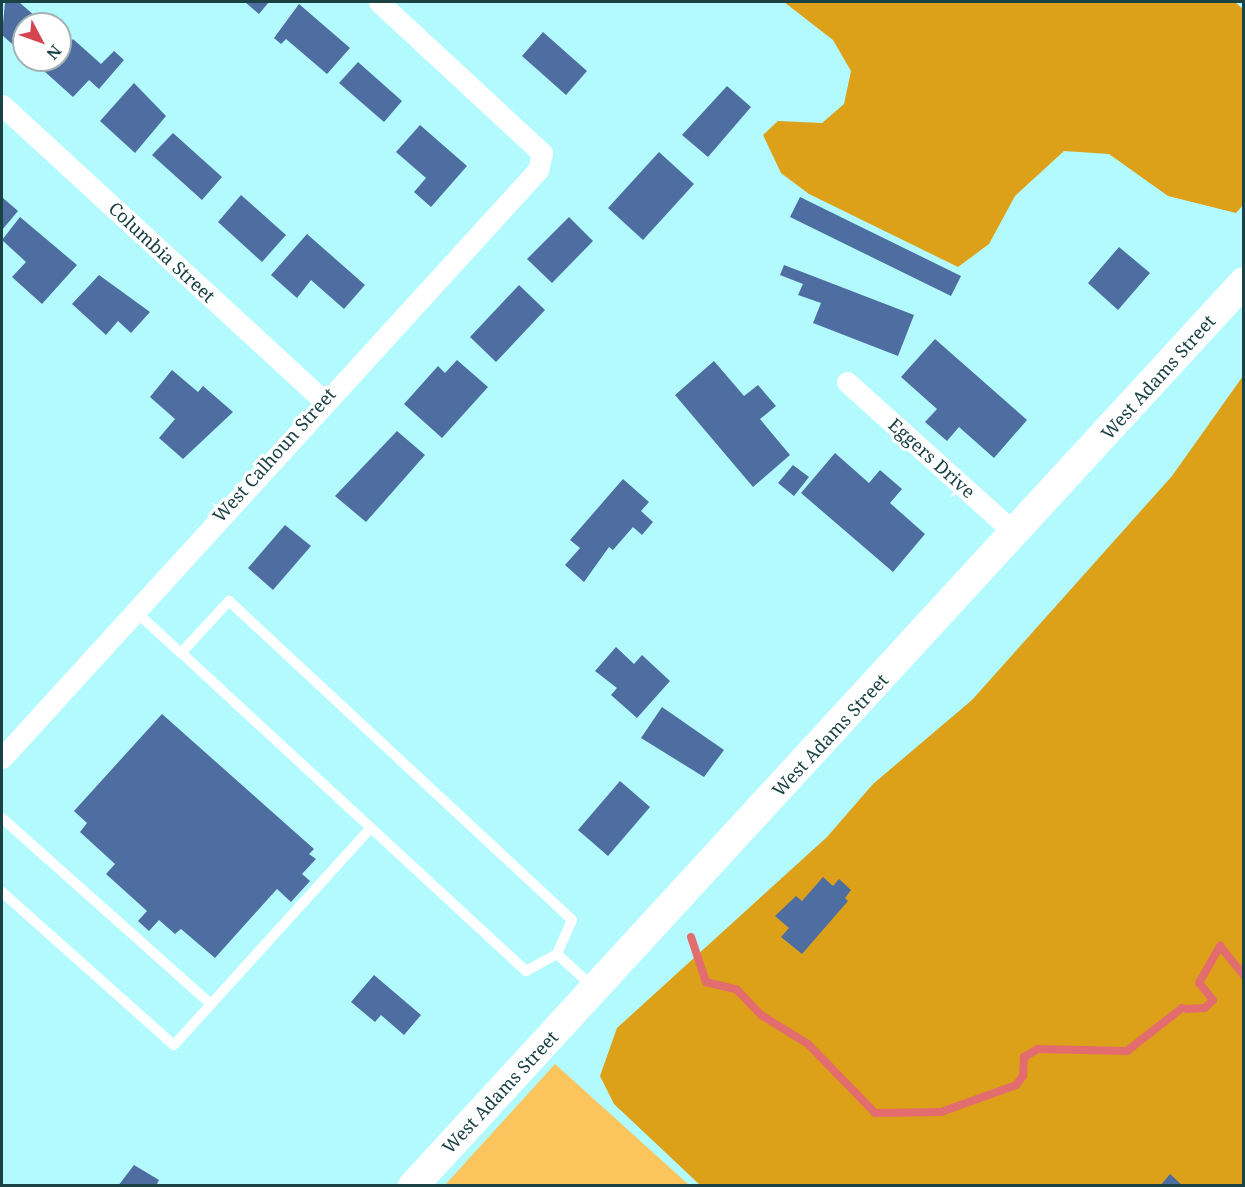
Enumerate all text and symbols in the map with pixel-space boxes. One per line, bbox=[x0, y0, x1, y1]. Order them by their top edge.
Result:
north arrow bbox=[12, 12, 72, 72]
text: N bbox=[42, 41, 67, 64]
street label: Columbia Street bbox=[104, 197, 220, 307]
street label: West Adams Street bbox=[1096, 310, 1220, 444]
street label: West Calhoun Street bbox=[208, 383, 340, 527]
street label: Eggers Drive bbox=[884, 414, 980, 502]
street label: West Adams Street bbox=[768, 669, 892, 801]
street label: West Adams Street bbox=[438, 1026, 562, 1158]

